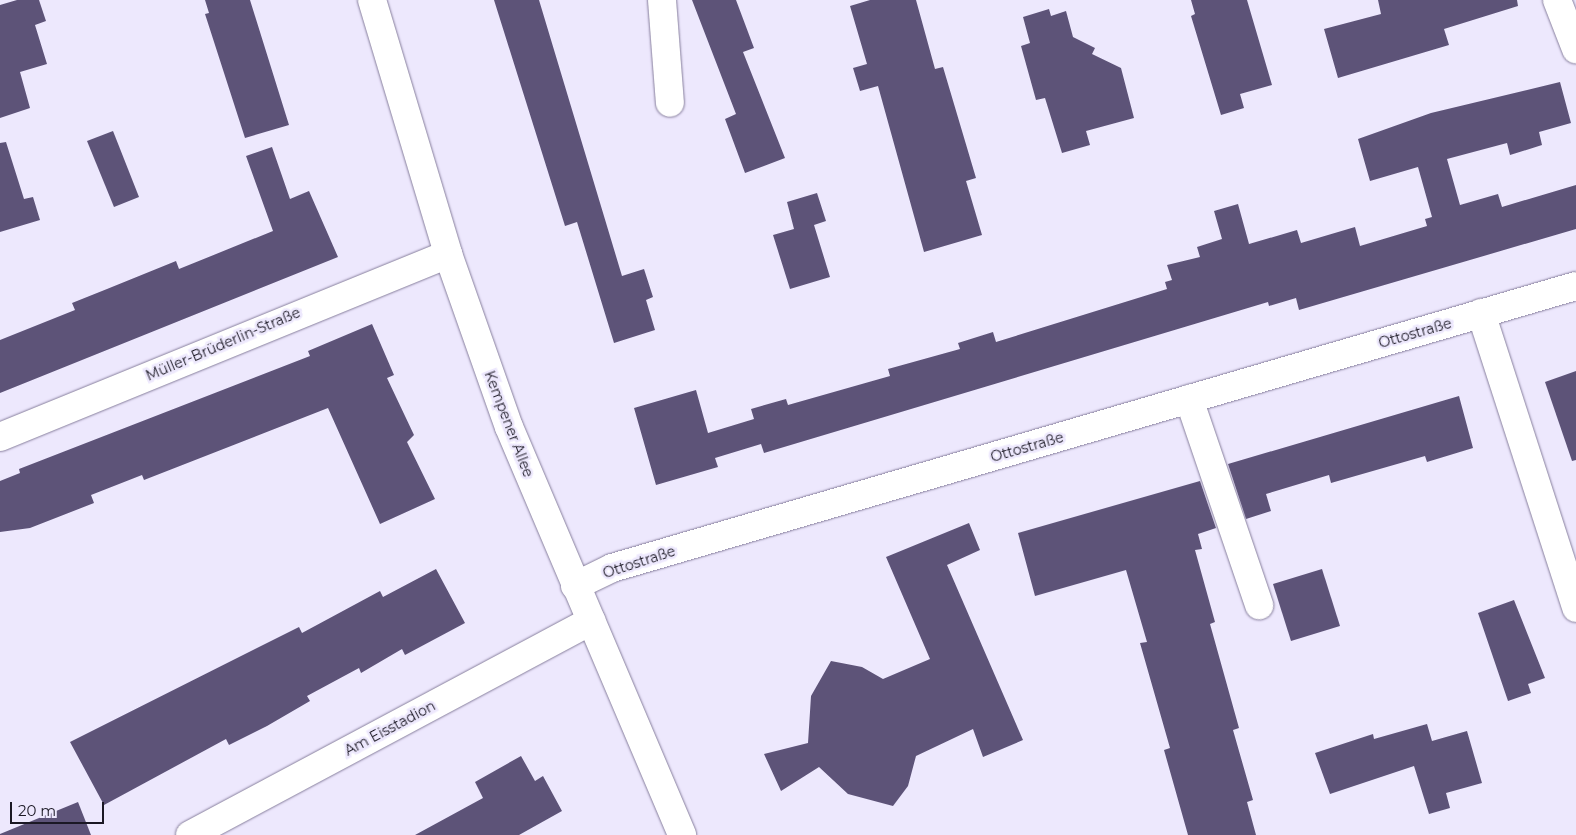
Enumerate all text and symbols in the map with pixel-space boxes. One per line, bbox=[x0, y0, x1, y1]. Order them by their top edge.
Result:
street label: Müller-Brüderlin-Straße bbox=[143, 304, 303, 384]
street label: Ottostraße bbox=[1377, 315, 1453, 351]
street label: Kempener Allee bbox=[481, 368, 537, 480]
street label: Ottostraße bbox=[989, 429, 1065, 465]
street label: Ottostraße bbox=[601, 542, 677, 582]
street label: Am Eisstadion bbox=[342, 697, 438, 759]
scale bar bbox=[12, 792, 106, 824]
text: 20 m bbox=[18, 801, 56, 820]

